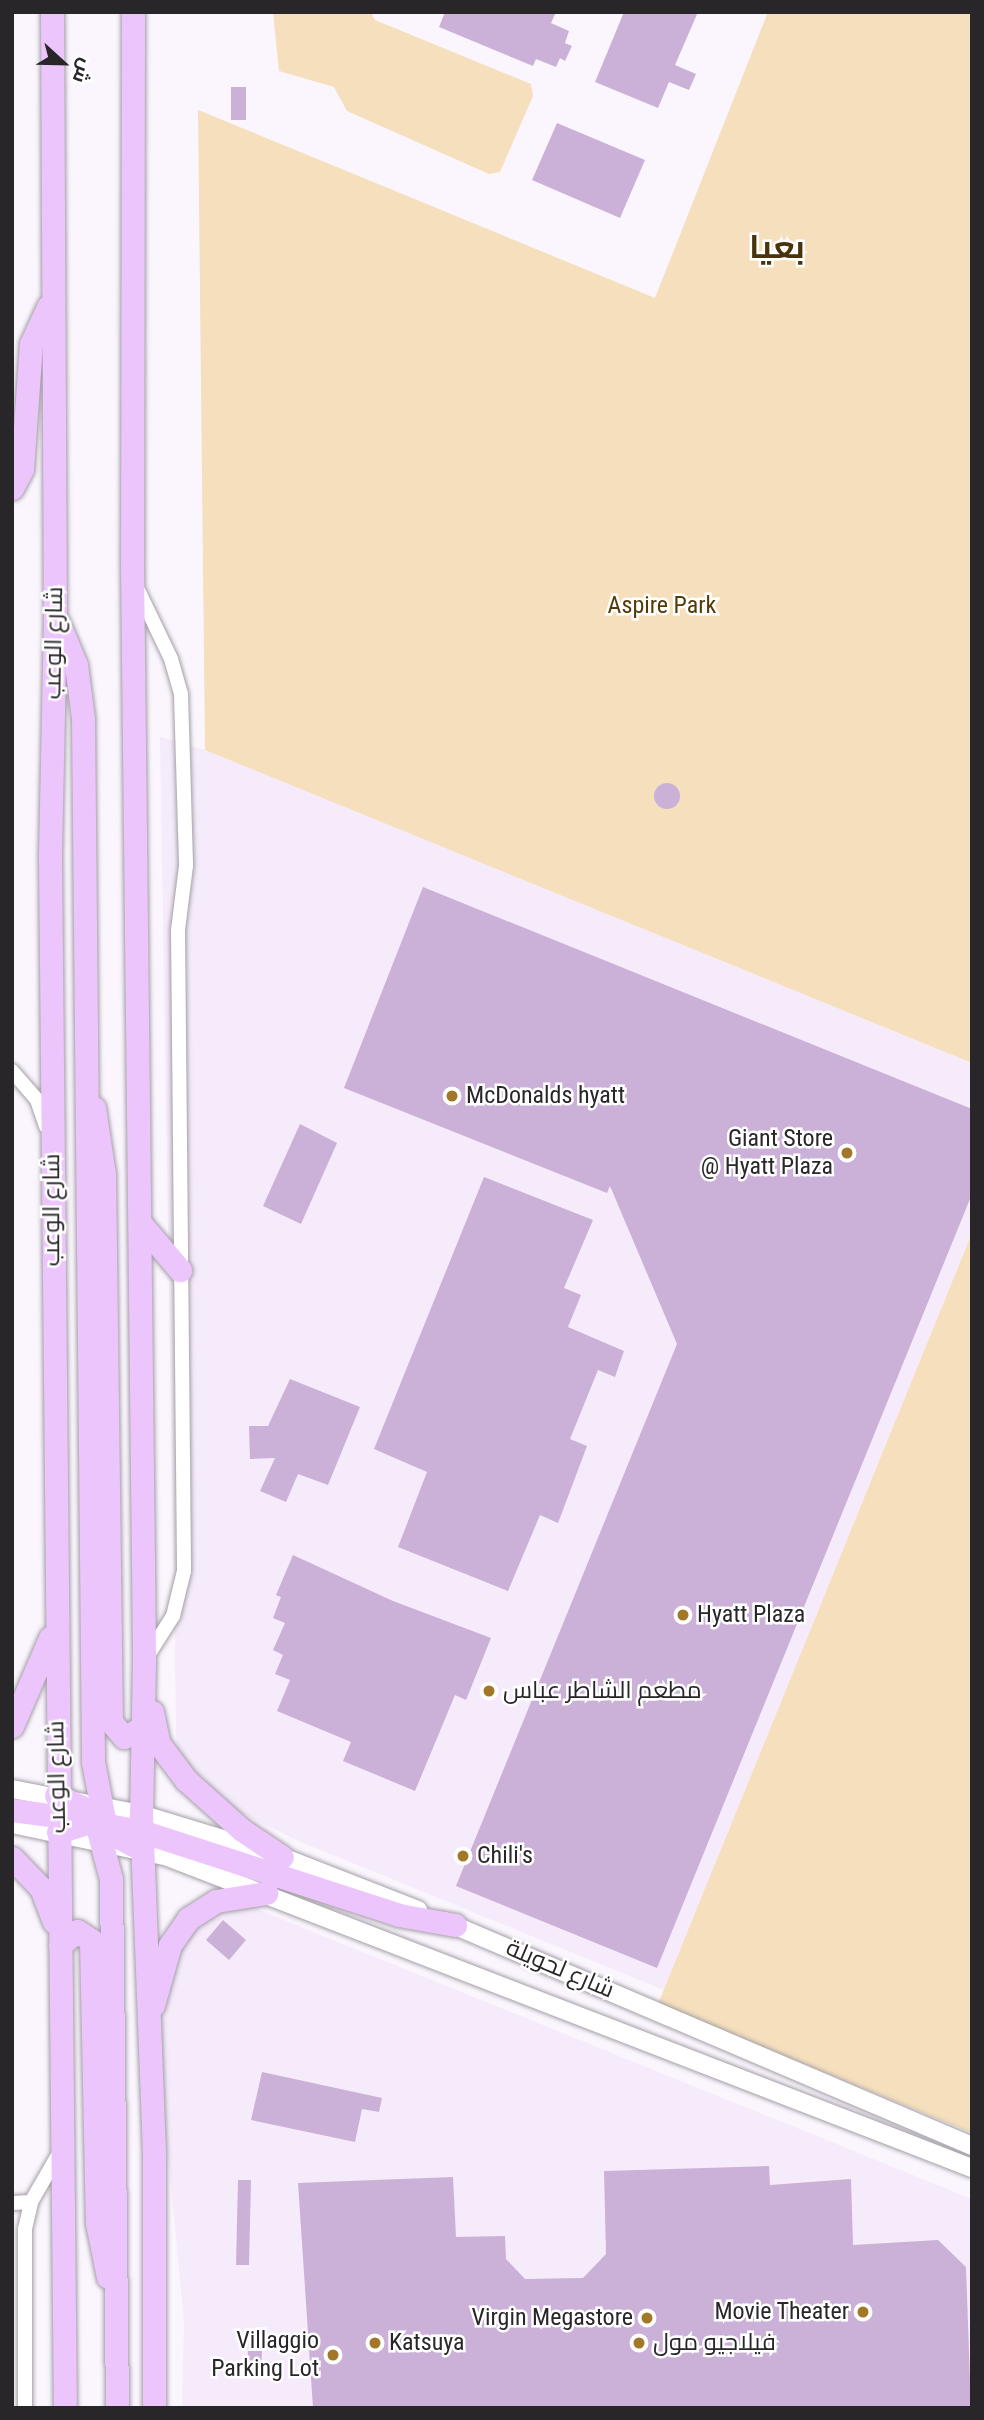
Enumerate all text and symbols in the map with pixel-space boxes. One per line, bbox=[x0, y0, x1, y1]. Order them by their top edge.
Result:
north arrow bbox=[28, 28, 98, 98]
text: ش bbox=[68, 55, 98, 87]
district label: بعيا bbox=[749, 228, 805, 266]
street label: شارع الوعب bbox=[39, 586, 69, 700]
park label: Aspire Park bbox=[608, 592, 716, 620]
place label: McDonalds hyatt bbox=[466, 1082, 625, 1110]
marker: McDonalds hyatt bbox=[444, 1088, 460, 1104]
place label: Giant Store @ Hyatt Plaza bbox=[701, 1125, 833, 1181]
marker: Giant Store @ Hyatt Plaza bbox=[839, 1145, 855, 1161]
street label: شارع الوعب bbox=[38, 1154, 66, 1266]
place label: Hyatt Plaza bbox=[697, 1601, 805, 1629]
marker: Hyatt Plaza bbox=[675, 1607, 691, 1623]
place label: مطعم الشاطر عباس bbox=[503, 1677, 702, 1705]
marker: مطعم الشاطر عباس bbox=[481, 1683, 497, 1699]
street label: شارع الوعب bbox=[42, 1720, 72, 1834]
place label: Chili's bbox=[477, 1842, 533, 1870]
marker: Chili's bbox=[455, 1848, 471, 1864]
street label: شارع لحويلة bbox=[502, 1933, 618, 2005]
place label: Movie Theater bbox=[714, 2298, 849, 2326]
place label: Virgin Megastore bbox=[472, 2304, 633, 2332]
marker: Movie Theater bbox=[855, 2304, 871, 2320]
marker: Virgin Megastore bbox=[639, 2310, 655, 2326]
place label: Villaggio Parking Lot bbox=[211, 2327, 319, 2383]
place label: Katsuya bbox=[389, 2329, 465, 2357]
place label: فيلاجيو مول bbox=[653, 2329, 776, 2357]
marker: Katsuya bbox=[367, 2335, 383, 2351]
marker: فيلاجيو مول bbox=[631, 2335, 647, 2351]
marker: Villaggio Parking Lot bbox=[325, 2347, 341, 2363]

